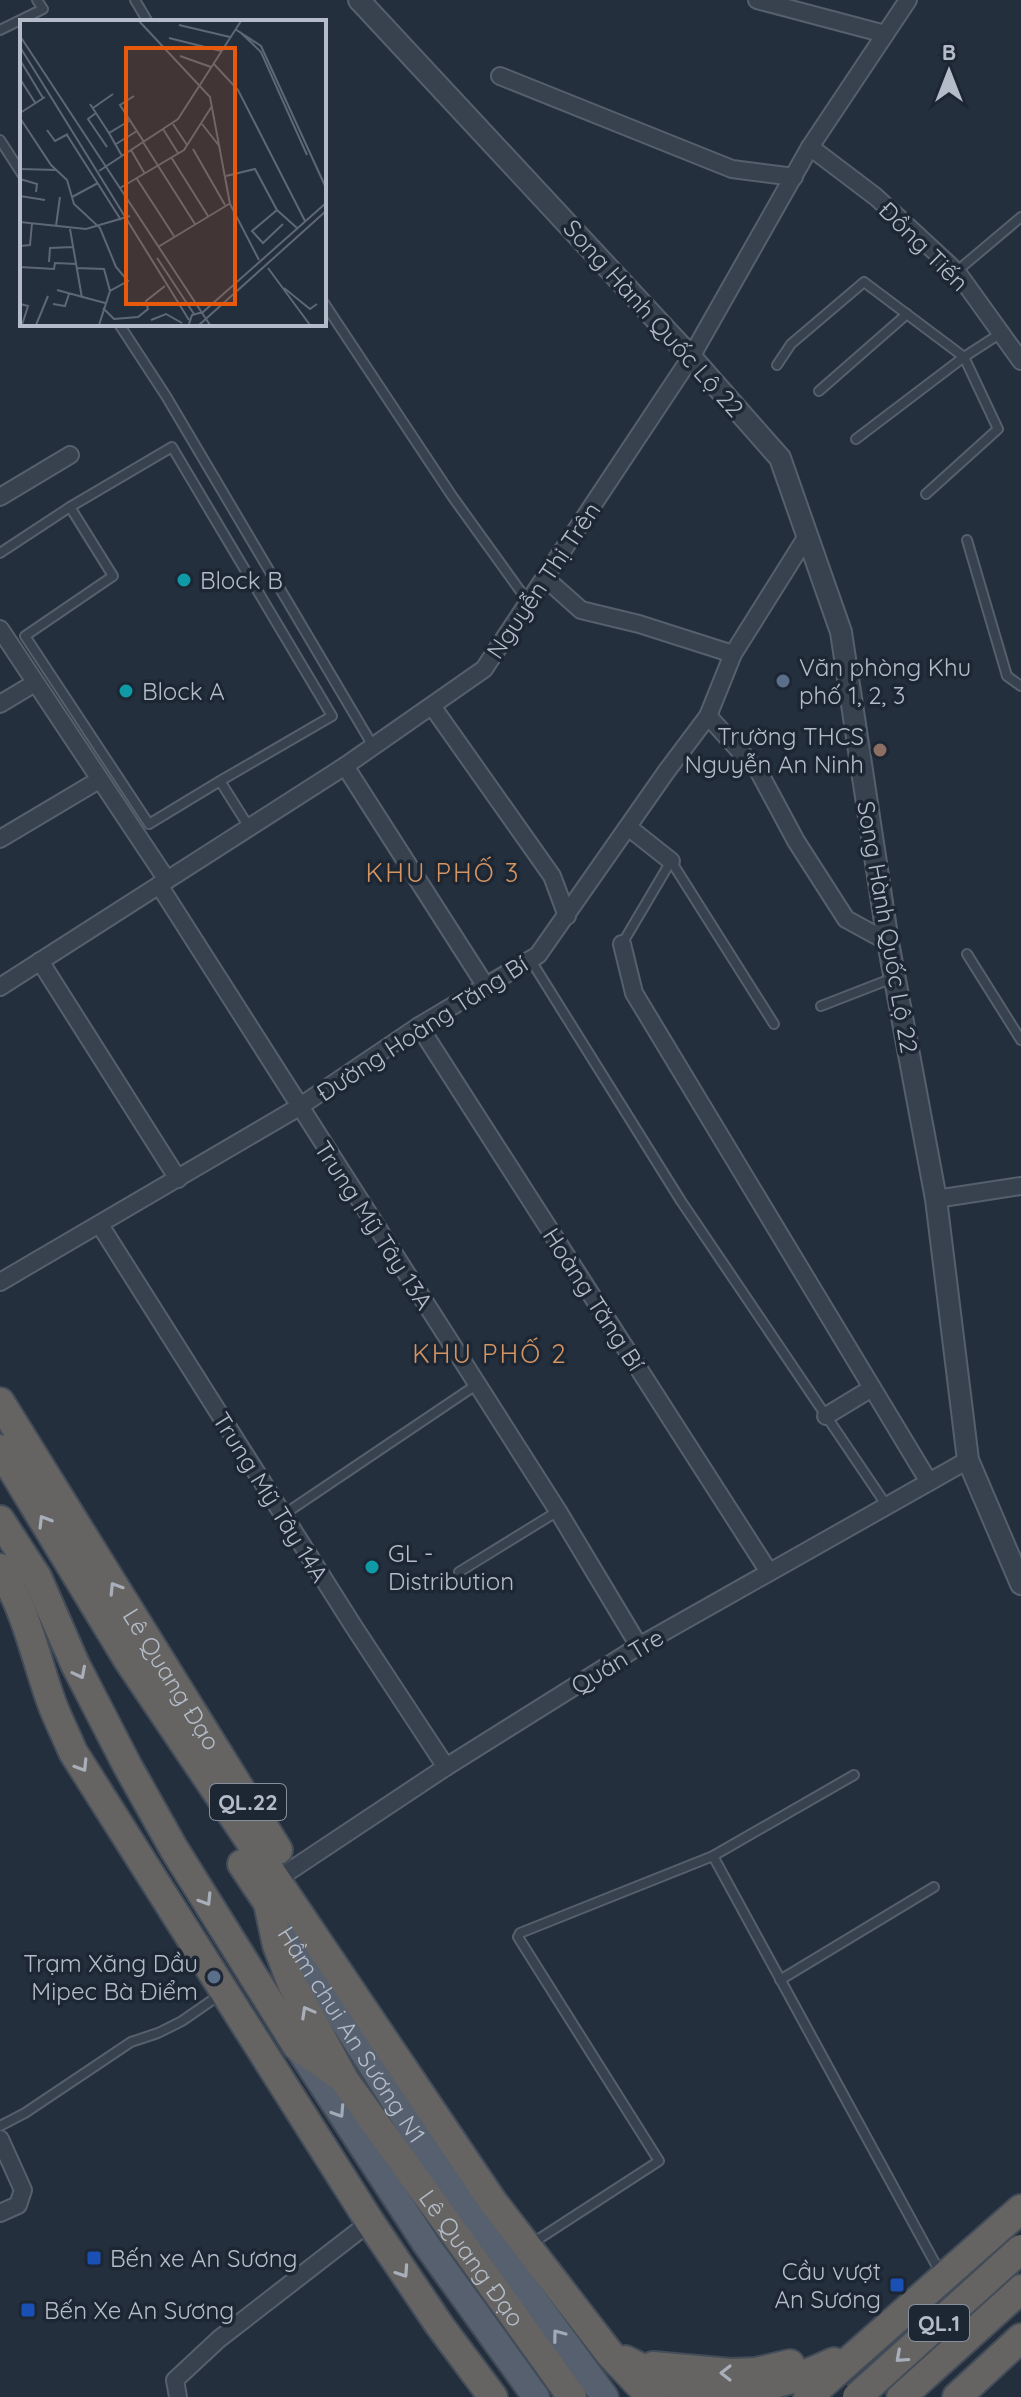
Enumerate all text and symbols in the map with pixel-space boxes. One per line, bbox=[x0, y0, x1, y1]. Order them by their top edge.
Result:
inset map bbox=[20, 20, 326, 326]
north arrow bbox=[909, 32, 989, 112]
text: B bbox=[942, 38, 956, 66]
street label: Đồng Tiến bbox=[873, 195, 975, 297]
street label: Song Hành Quốc Lộ 22 bbox=[557, 213, 751, 423]
street label: Nguyễn Thị Trên bbox=[480, 496, 606, 664]
place label: Block B bbox=[200, 565, 283, 595]
marker: Block B bbox=[175, 571, 193, 589]
place label: Văn phòng Khu phố 1, 2, 3 bbox=[799, 652, 971, 710]
marker: Văn phòng Khu phố 1, 2, 3 bbox=[774, 672, 792, 690]
place label: Block A bbox=[142, 676, 225, 706]
marker: Block A bbox=[117, 682, 135, 700]
place label: Trường THCS Nguyễn An Ninh bbox=[685, 721, 864, 779]
marker: Trường THCS Nguyễn An Ninh bbox=[871, 741, 889, 759]
street label: Song Hành Quốc Lộ 22 bbox=[851, 799, 925, 1055]
district label: KHU PHỐ 3 bbox=[366, 856, 520, 889]
street label: Đường Hoàng Tăng Bí bbox=[311, 948, 534, 1107]
street label: Trung Mỹ Tây 13A bbox=[308, 1135, 440, 1315]
street label: Hoàng Tăng Bí bbox=[537, 1222, 652, 1377]
district label: KHU PHỐ 2 bbox=[412, 1337, 568, 1370]
street label: Trung Mỹ Tây 14A bbox=[207, 1406, 335, 1588]
one-way arrow bbox=[38, 1515, 54, 1530]
place label: GL - Distribution bbox=[388, 1538, 514, 1596]
marker: GL - Distribution bbox=[363, 1558, 381, 1576]
one-way arrow bbox=[109, 1582, 124, 1597]
street label: Lê Quang Đạo bbox=[117, 1602, 227, 1756]
street label: Quán Tre bbox=[565, 1622, 669, 1700]
one-way arrow bbox=[70, 1665, 86, 1680]
one-way arrow bbox=[72, 1757, 87, 1772]
road number: QL.22 bbox=[210, 1784, 286, 1820]
one-way arrow bbox=[196, 1892, 211, 1906]
street label: Hầm chui An Sương N1 bbox=[272, 1921, 432, 2148]
place label: Trạm Xăng Dầu Mipec Bà Điểm bbox=[23, 1948, 198, 2006]
marker: Trạm Xăng Dầu Mipec Bà Điểm bbox=[205, 1968, 223, 1986]
one-way arrow bbox=[302, 2006, 317, 2020]
one-way arrow bbox=[330, 2103, 345, 2118]
street label: Lê Quang Đạo bbox=[413, 2184, 531, 2332]
place label: Bến xe An Sương bbox=[110, 2243, 297, 2273]
marker: Bến xe An Sương bbox=[85, 2249, 103, 2267]
place label: Cầu vượt An Sương bbox=[775, 2256, 881, 2314]
one-way arrow bbox=[394, 2264, 409, 2278]
marker: Cầu vượt An Sương bbox=[888, 2276, 906, 2294]
place label: Bến Xe An Sương bbox=[44, 2295, 234, 2325]
marker: Bến Xe An Sương bbox=[19, 2301, 37, 2319]
road number: QL.1 bbox=[909, 2305, 969, 2341]
one-way arrow bbox=[554, 2329, 568, 2343]
one-way arrow bbox=[895, 2348, 910, 2362]
one-way arrow bbox=[719, 2364, 732, 2382]

